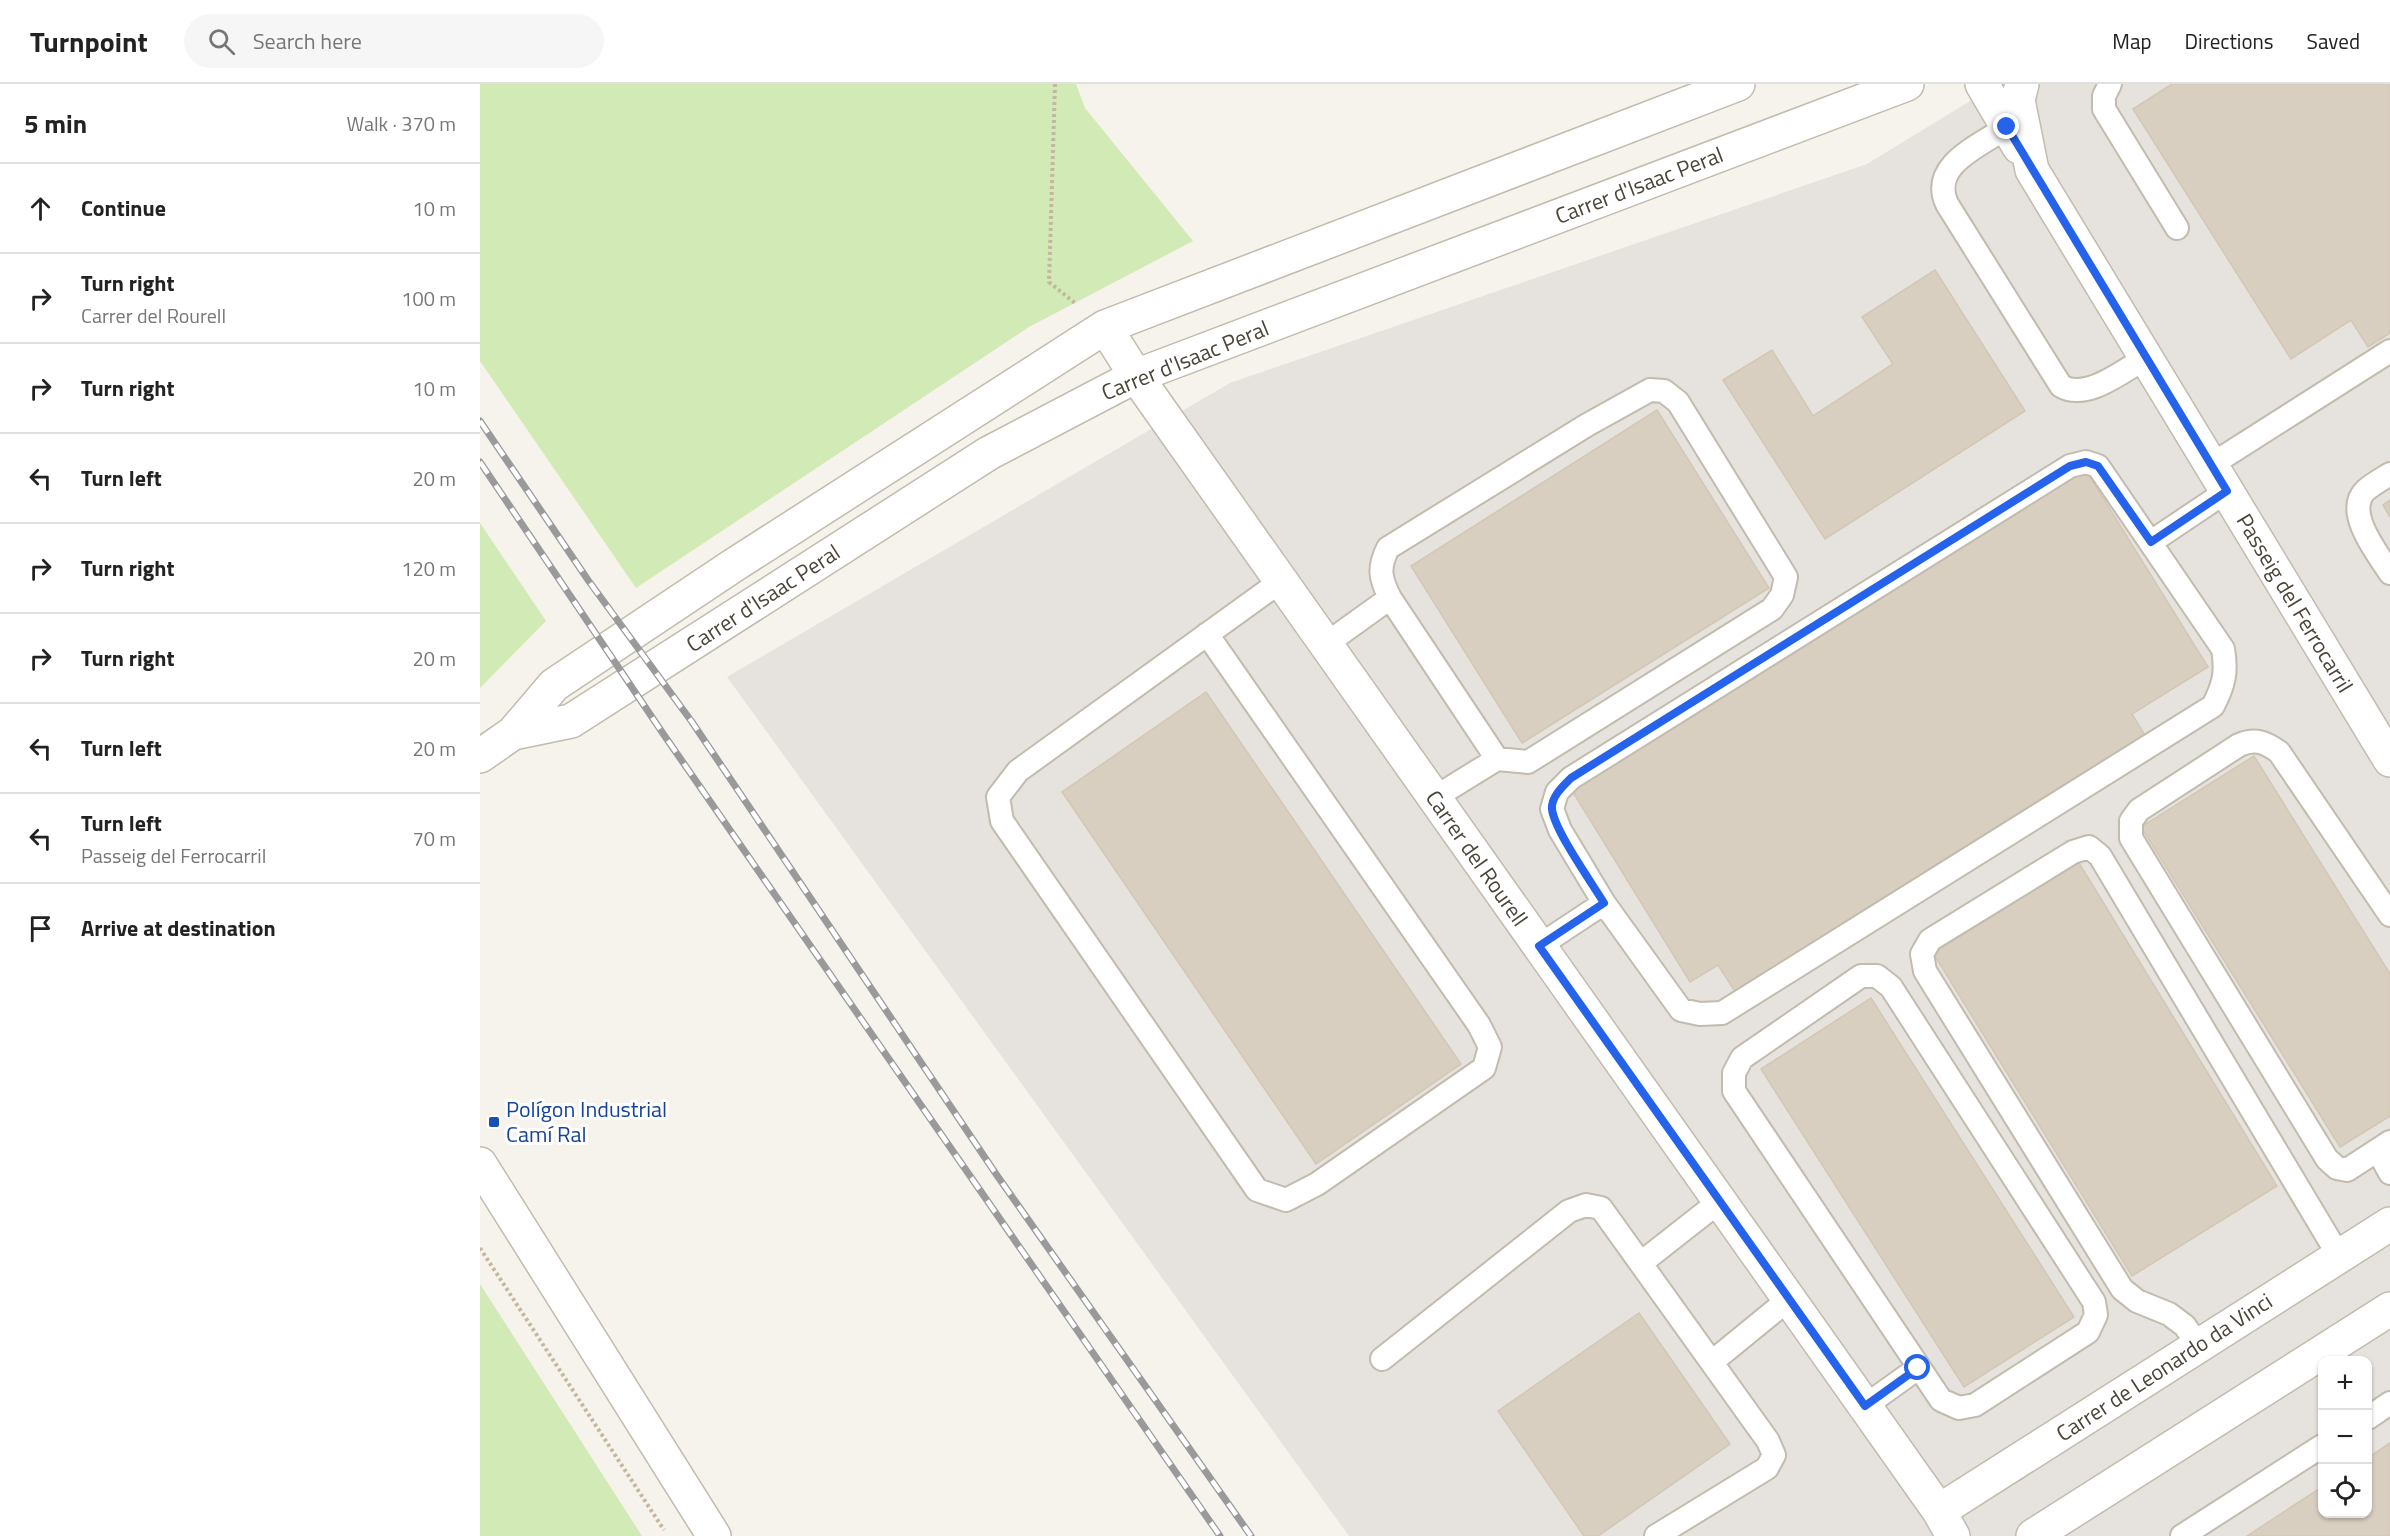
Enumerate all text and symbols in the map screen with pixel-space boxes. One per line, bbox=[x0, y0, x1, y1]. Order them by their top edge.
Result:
search box bbox=[184, 14, 604, 68]
text: Turnpoint bbox=[30, 20, 148, 63]
text: Search here bbox=[253, 24, 362, 58]
icon: search bbox=[205, 25, 238, 58]
text: Map bbox=[2112, 25, 2152, 57]
text: Directions bbox=[2185, 25, 2274, 57]
text: Saved bbox=[2307, 25, 2360, 57]
text: 5 min bbox=[24, 104, 87, 143]
text: Walk · 370 m bbox=[347, 108, 456, 139]
route end bbox=[1993, 113, 2019, 139]
street label: Carrer d'Isaac Peral bbox=[1550, 137, 1728, 233]
text: Continue bbox=[81, 191, 166, 225]
icon: ahead bbox=[24, 192, 57, 225]
text: 10 m bbox=[412, 193, 456, 224]
text: Turn right bbox=[81, 266, 175, 300]
icon: right bbox=[24, 282, 57, 315]
text: 100 m bbox=[401, 283, 456, 314]
text: Carrer del Rourell bbox=[81, 300, 226, 331]
street label: Carrer d'Isaac Peral bbox=[1096, 311, 1274, 409]
text: Turn right bbox=[81, 371, 175, 405]
icon: right bbox=[24, 372, 57, 405]
text: 10 m bbox=[412, 373, 456, 404]
text: Turn left bbox=[81, 461, 162, 495]
icon: left bbox=[24, 462, 57, 495]
text: 20 m bbox=[412, 463, 456, 494]
street label: Passeig del Ferrocarril bbox=[2228, 507, 2362, 699]
street label: Carrer d'Isaac Peral bbox=[679, 535, 847, 661]
text: Turn right bbox=[81, 551, 175, 585]
icon: right bbox=[24, 552, 57, 585]
text: 120 m bbox=[401, 553, 456, 584]
text: Turn right bbox=[81, 641, 175, 675]
icon: right bbox=[24, 642, 57, 675]
text: 20 m bbox=[412, 643, 456, 674]
text: Turn left bbox=[81, 731, 162, 765]
icon: left bbox=[24, 732, 57, 765]
text: 20 m bbox=[412, 733, 456, 764]
street label: Carrer del Rourell bbox=[1417, 783, 1537, 933]
text: Turn left bbox=[81, 806, 162, 840]
icon: left bbox=[24, 822, 57, 855]
text: 70 m bbox=[412, 823, 456, 854]
text: Passeig del Ferrocarril bbox=[81, 840, 266, 871]
text: Arrive at destination bbox=[81, 911, 276, 945]
icon: arrive bbox=[24, 912, 57, 945]
place label: Polígon Industrial Camí Ral bbox=[506, 1092, 667, 1151]
marker: Polígon Industrial Camí Ral bbox=[487, 1115, 501, 1129]
street label: Carrer de Leonardo da Vinci bbox=[2049, 1284, 2279, 1450]
route start bbox=[1904, 1354, 1930, 1380]
map controls bbox=[2318, 1356, 2372, 1518]
button: + bbox=[2318, 1356, 2372, 1410]
button: − bbox=[2318, 1410, 2372, 1464]
button: locate bbox=[2318, 1464, 2372, 1518]

